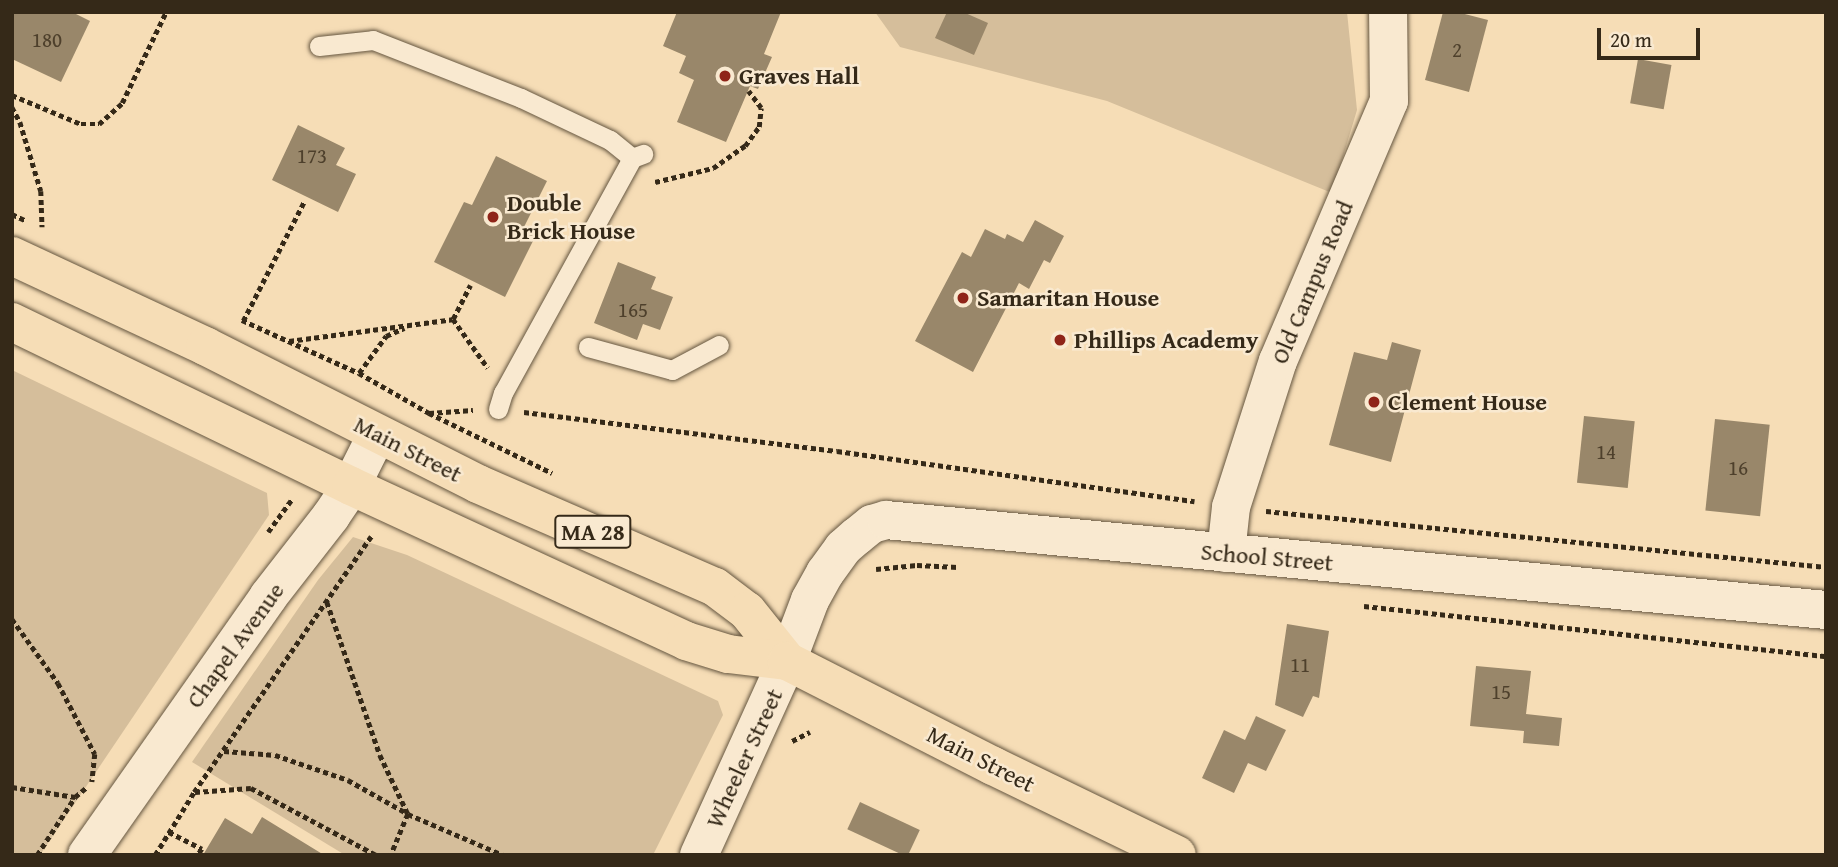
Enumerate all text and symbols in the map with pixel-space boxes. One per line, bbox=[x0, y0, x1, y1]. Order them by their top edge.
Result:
scale bar bbox=[1600, 14, 1703, 58]
text: 20 m bbox=[1610, 24, 1652, 55]
house number: 180 bbox=[32, 27, 62, 53]
house number: 2 bbox=[1452, 37, 1462, 63]
place label: Graves Hall bbox=[739, 62, 859, 90]
marker: Graves Hall bbox=[717, 68, 733, 84]
house number: 173 bbox=[297, 143, 327, 169]
place label: Double Brick House bbox=[507, 189, 635, 245]
street label: Old Campus Road bbox=[1265, 196, 1359, 368]
marker: Double Brick House bbox=[485, 209, 501, 225]
place label: Samaritan House bbox=[977, 284, 1159, 312]
marker: Samaritan House bbox=[955, 290, 971, 306]
house number: 165 bbox=[618, 297, 648, 323]
place label: Phillips Academy bbox=[1074, 326, 1258, 354]
marker: Phillips Academy bbox=[1052, 332, 1068, 348]
place label: Clement House bbox=[1388, 388, 1547, 416]
marker: Clement House bbox=[1366, 394, 1382, 410]
street label: Main Street bbox=[349, 410, 467, 488]
house number: 14 bbox=[1596, 439, 1616, 465]
house number: 16 bbox=[1728, 455, 1748, 481]
road number: MA 28 bbox=[553, 512, 633, 552]
street label: School Street bbox=[1200, 537, 1334, 577]
street label: Chapel Avenue bbox=[180, 577, 290, 713]
house number: 11 bbox=[1290, 652, 1310, 678]
house number: 15 bbox=[1491, 679, 1511, 705]
street label: Wheeler Street bbox=[699, 684, 789, 832]
street label: Main Street bbox=[922, 720, 1040, 798]

